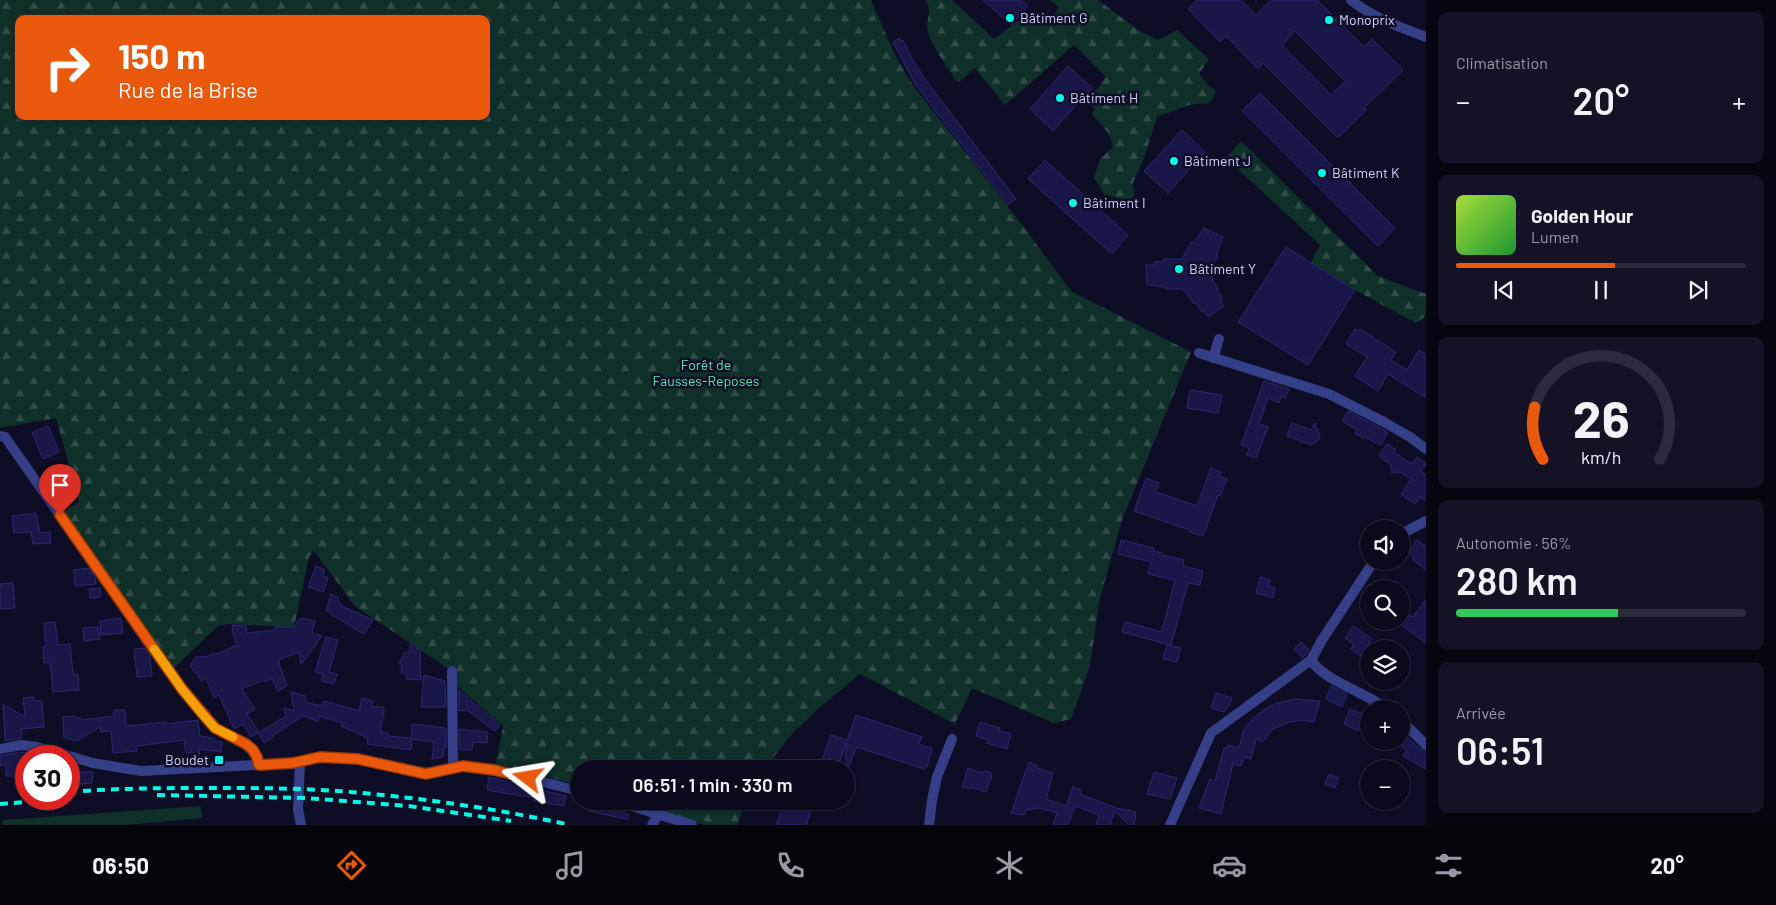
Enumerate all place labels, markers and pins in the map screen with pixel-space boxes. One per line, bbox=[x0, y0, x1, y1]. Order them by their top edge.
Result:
place label: Bâtiment G bbox=[1020, 9, 1087, 26]
place label: Monoprix bbox=[1339, 11, 1395, 28]
marker: Bâtiment G bbox=[1004, 12, 1016, 24]
marker: Monoprix bbox=[1323, 14, 1335, 26]
place label: Bâtiment H bbox=[1070, 89, 1138, 106]
marker: Bâtiment H bbox=[1054, 92, 1066, 104]
place label: Bâtiment J bbox=[1184, 152, 1251, 169]
marker: Bâtiment J bbox=[1168, 155, 1180, 167]
place label: Bâtiment K bbox=[1332, 164, 1400, 181]
marker: Bâtiment K bbox=[1316, 167, 1328, 179]
place label: Bâtiment I bbox=[1083, 194, 1146, 211]
marker: Bâtiment I bbox=[1067, 197, 1079, 209]
place label: Bâtiment Y bbox=[1189, 260, 1256, 277]
marker: Bâtiment Y bbox=[1173, 263, 1185, 275]
pin bbox=[39, 464, 81, 515]
place label: Boudet bbox=[165, 751, 209, 768]
marker: Boudet bbox=[213, 754, 225, 766]

